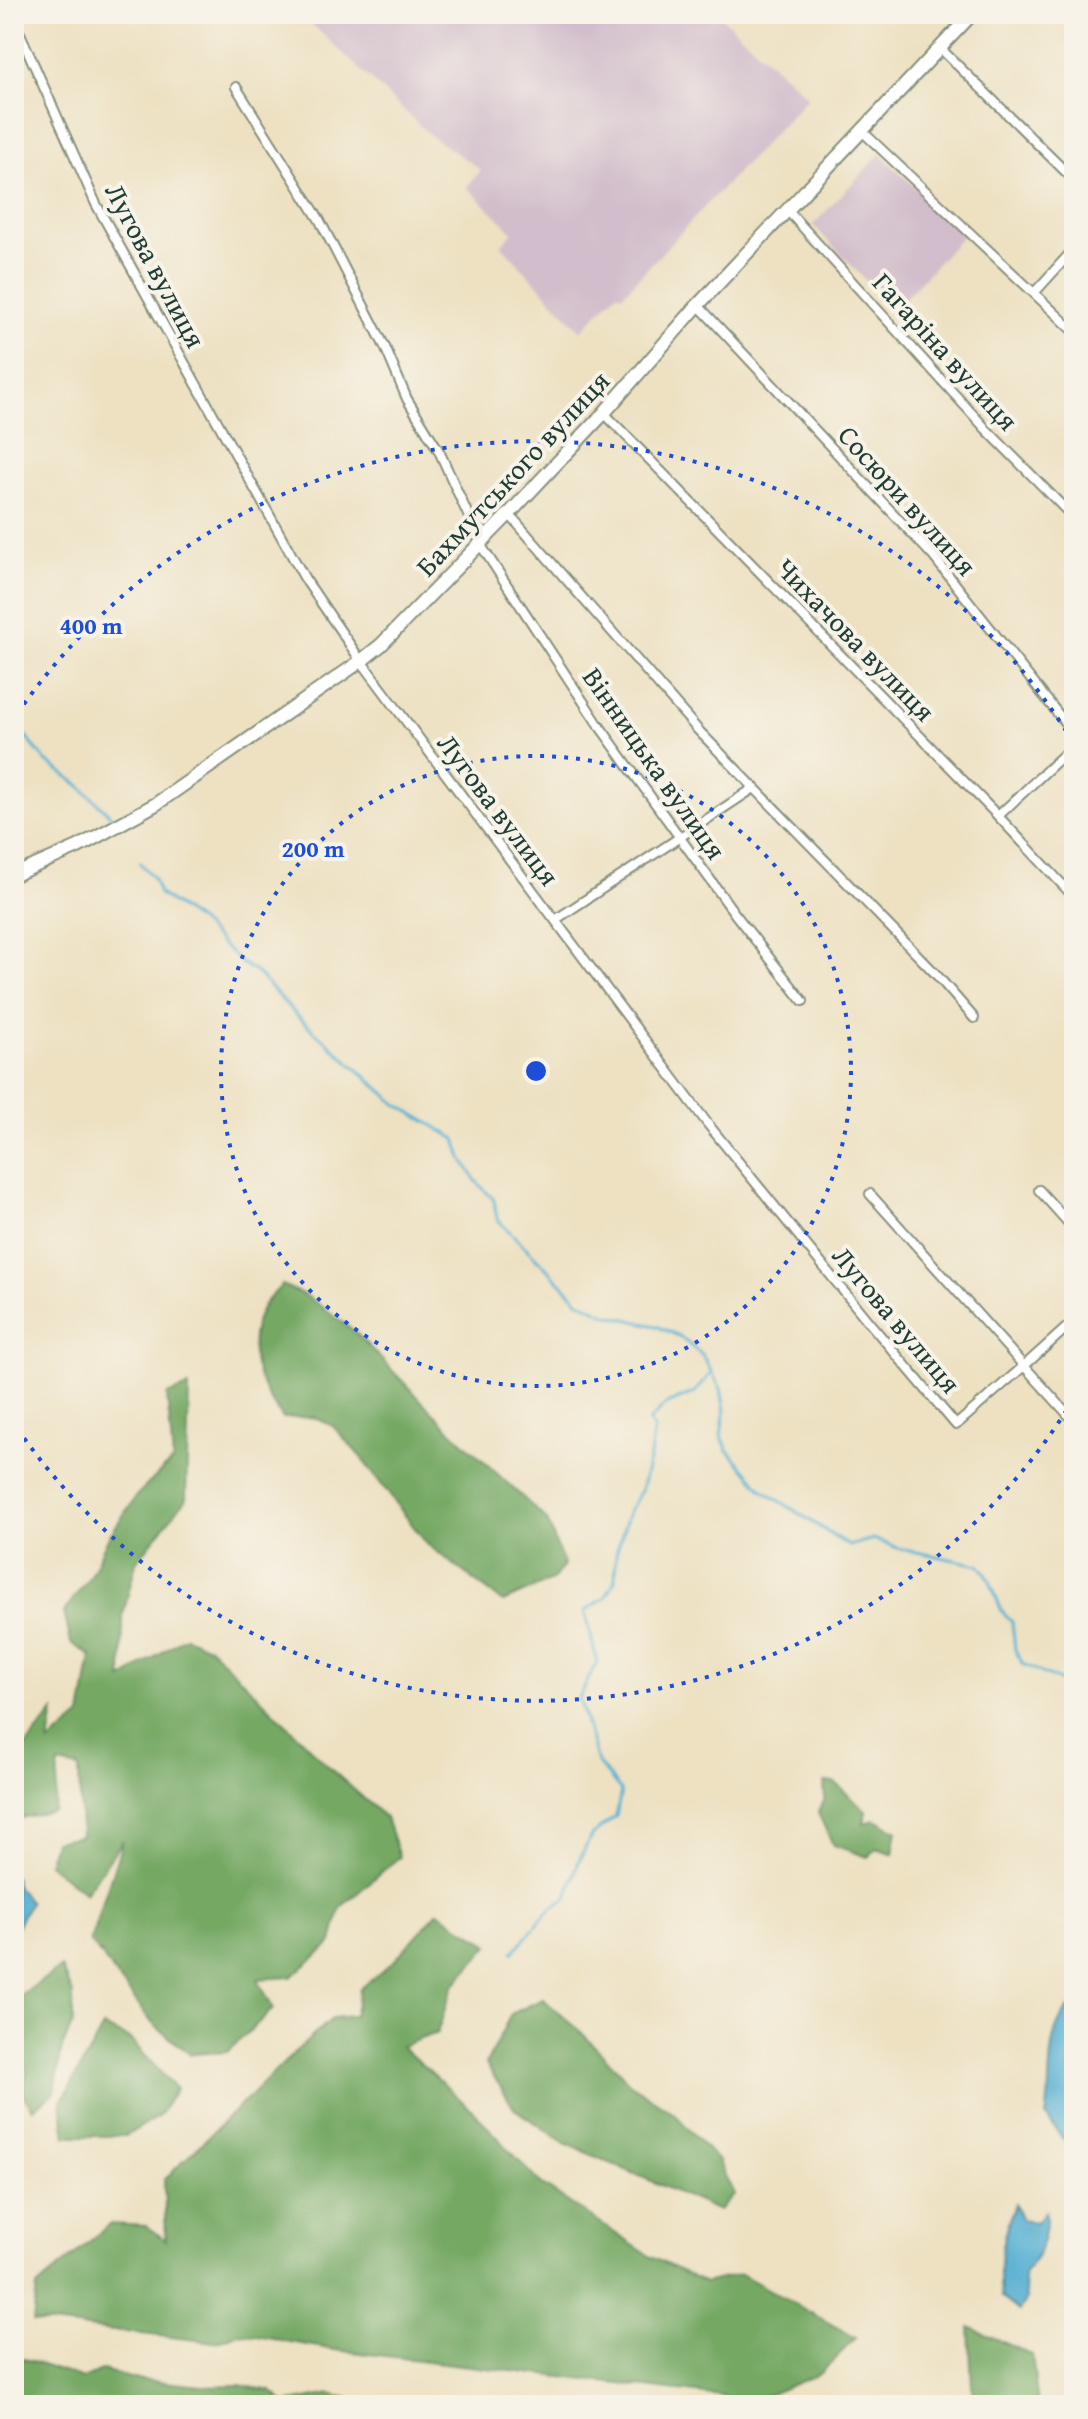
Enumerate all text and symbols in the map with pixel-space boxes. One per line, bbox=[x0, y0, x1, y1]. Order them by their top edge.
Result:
street label: Лугова вулиця bbox=[95, 175, 217, 355]
street label: Гагаріна вулиця bbox=[864, 263, 1028, 439]
street label: Бахмутського вулиця bbox=[406, 361, 618, 585]
street label: Сосюри вулиця bbox=[829, 416, 987, 584]
street label: Чихачова вулиця bbox=[767, 548, 945, 730]
text: 400 m bbox=[59, 608, 123, 643]
street label: Вінницька вулиця bbox=[573, 659, 737, 867]
street label: Лугова вулиця bbox=[428, 724, 570, 894]
text: 200 m bbox=[281, 831, 345, 866]
centre of rings bbox=[522, 1057, 550, 1085]
street label: Лугова вулиця bbox=[823, 1236, 971, 1402]

